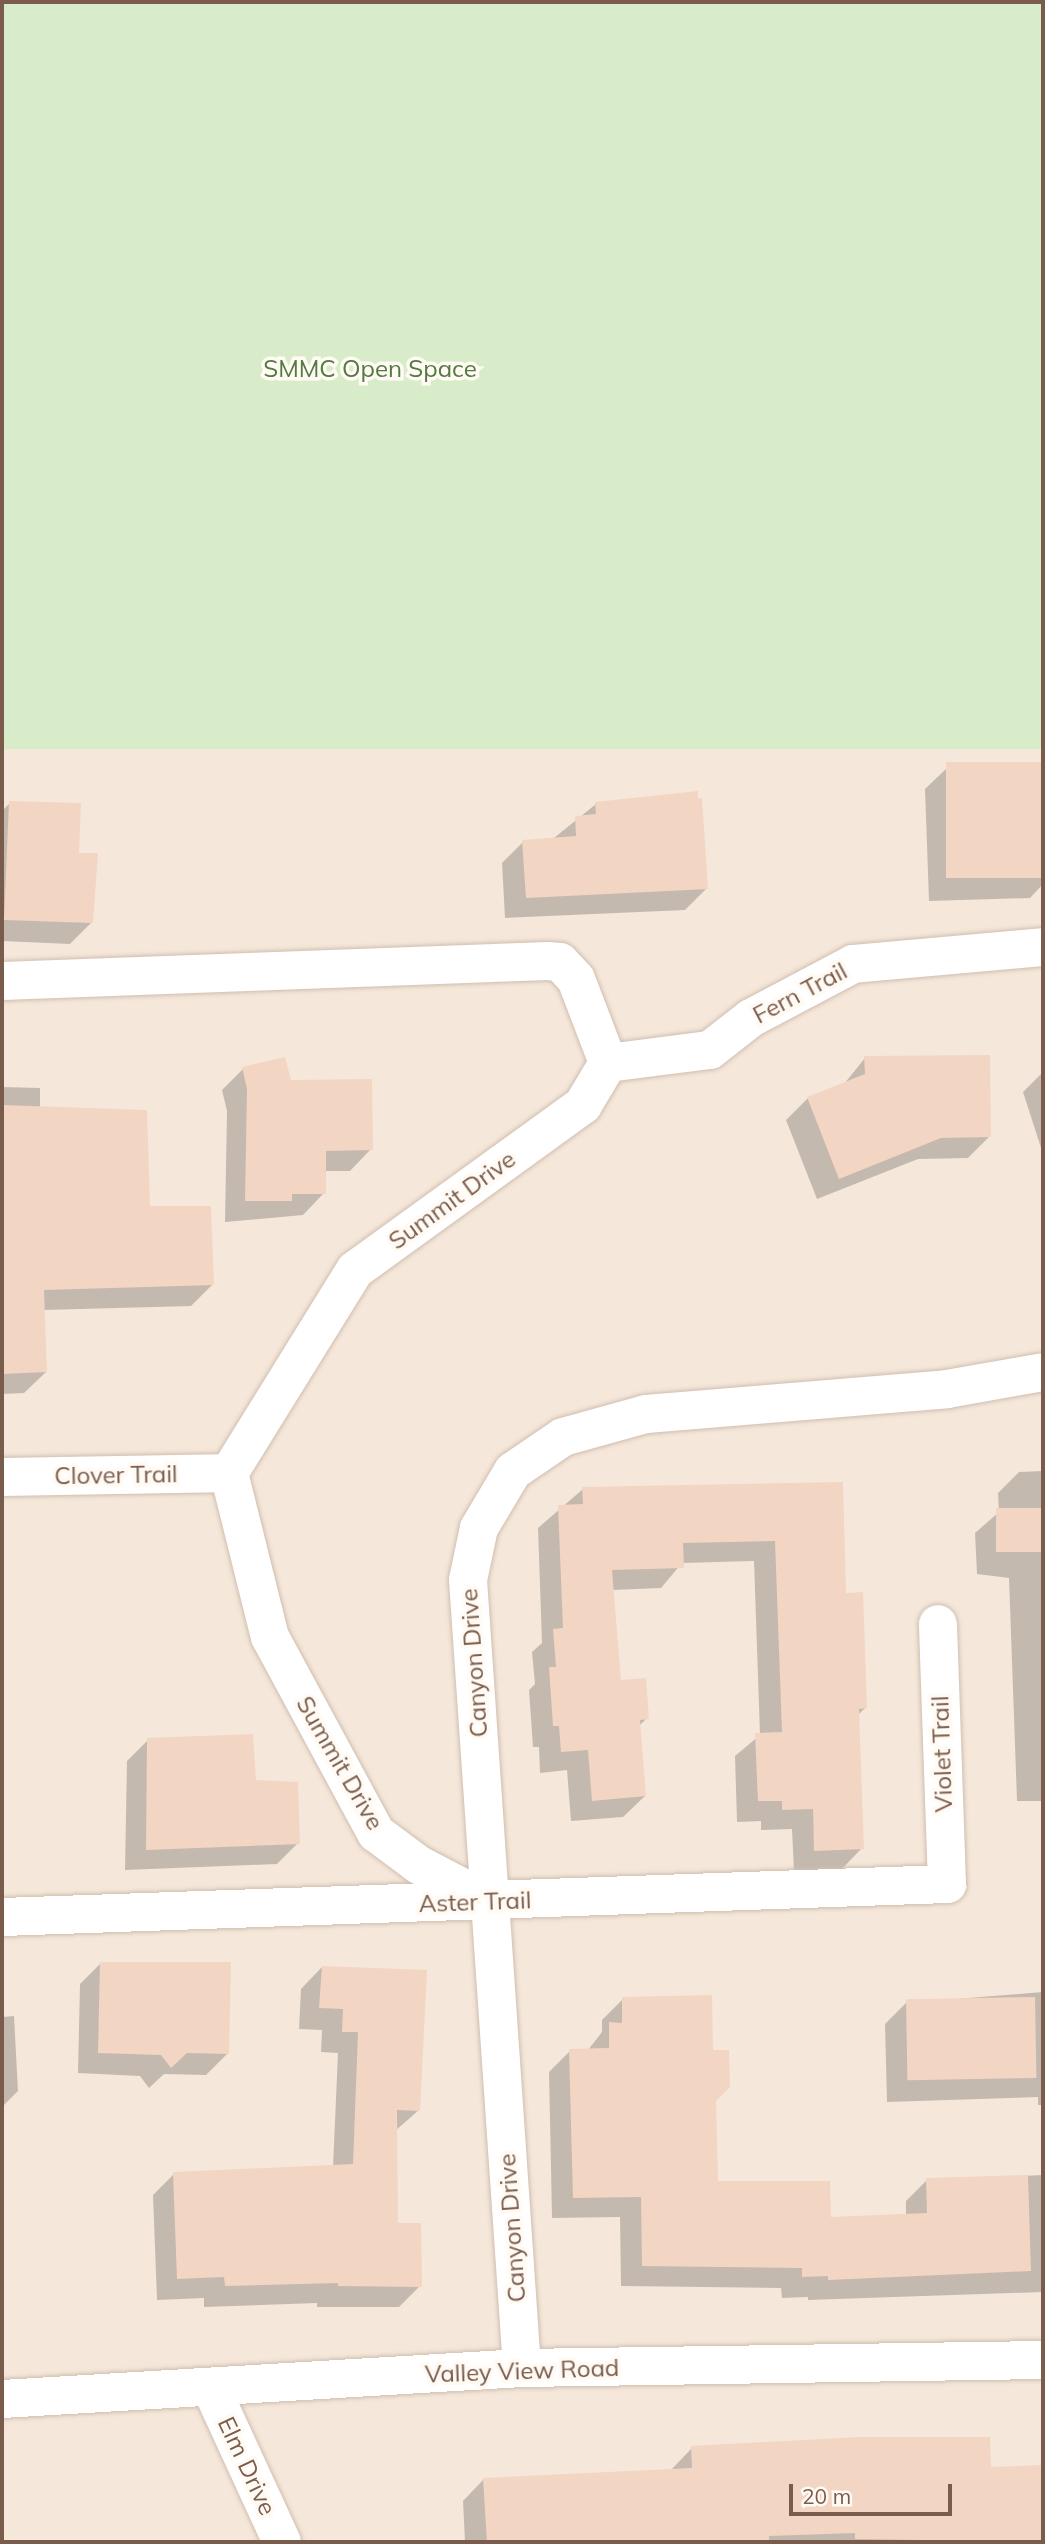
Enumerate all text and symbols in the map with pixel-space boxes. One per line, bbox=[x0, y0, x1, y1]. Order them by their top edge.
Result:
park label: SMMC Open Space bbox=[263, 355, 477, 383]
street label: Fern Trail bbox=[748, 956, 852, 1030]
street label: Summit Drive bbox=[383, 1144, 521, 1256]
street label: Clover Trail bbox=[54, 1460, 178, 1490]
street label: Canyon Drive bbox=[454, 1588, 494, 1738]
street label: Summit Drive bbox=[290, 1691, 390, 1835]
street label: Violet Trail bbox=[926, 1695, 958, 1813]
street label: Aster Trail bbox=[418, 1886, 532, 1918]
street label: Canyon Drive bbox=[492, 2153, 532, 2303]
street label: Valley View Road bbox=[424, 2353, 620, 2389]
street label: Elm Drive bbox=[212, 2412, 282, 2520]
scale bar bbox=[793, 2470, 956, 2514]
text: 20 m bbox=[802, 2483, 851, 2509]

